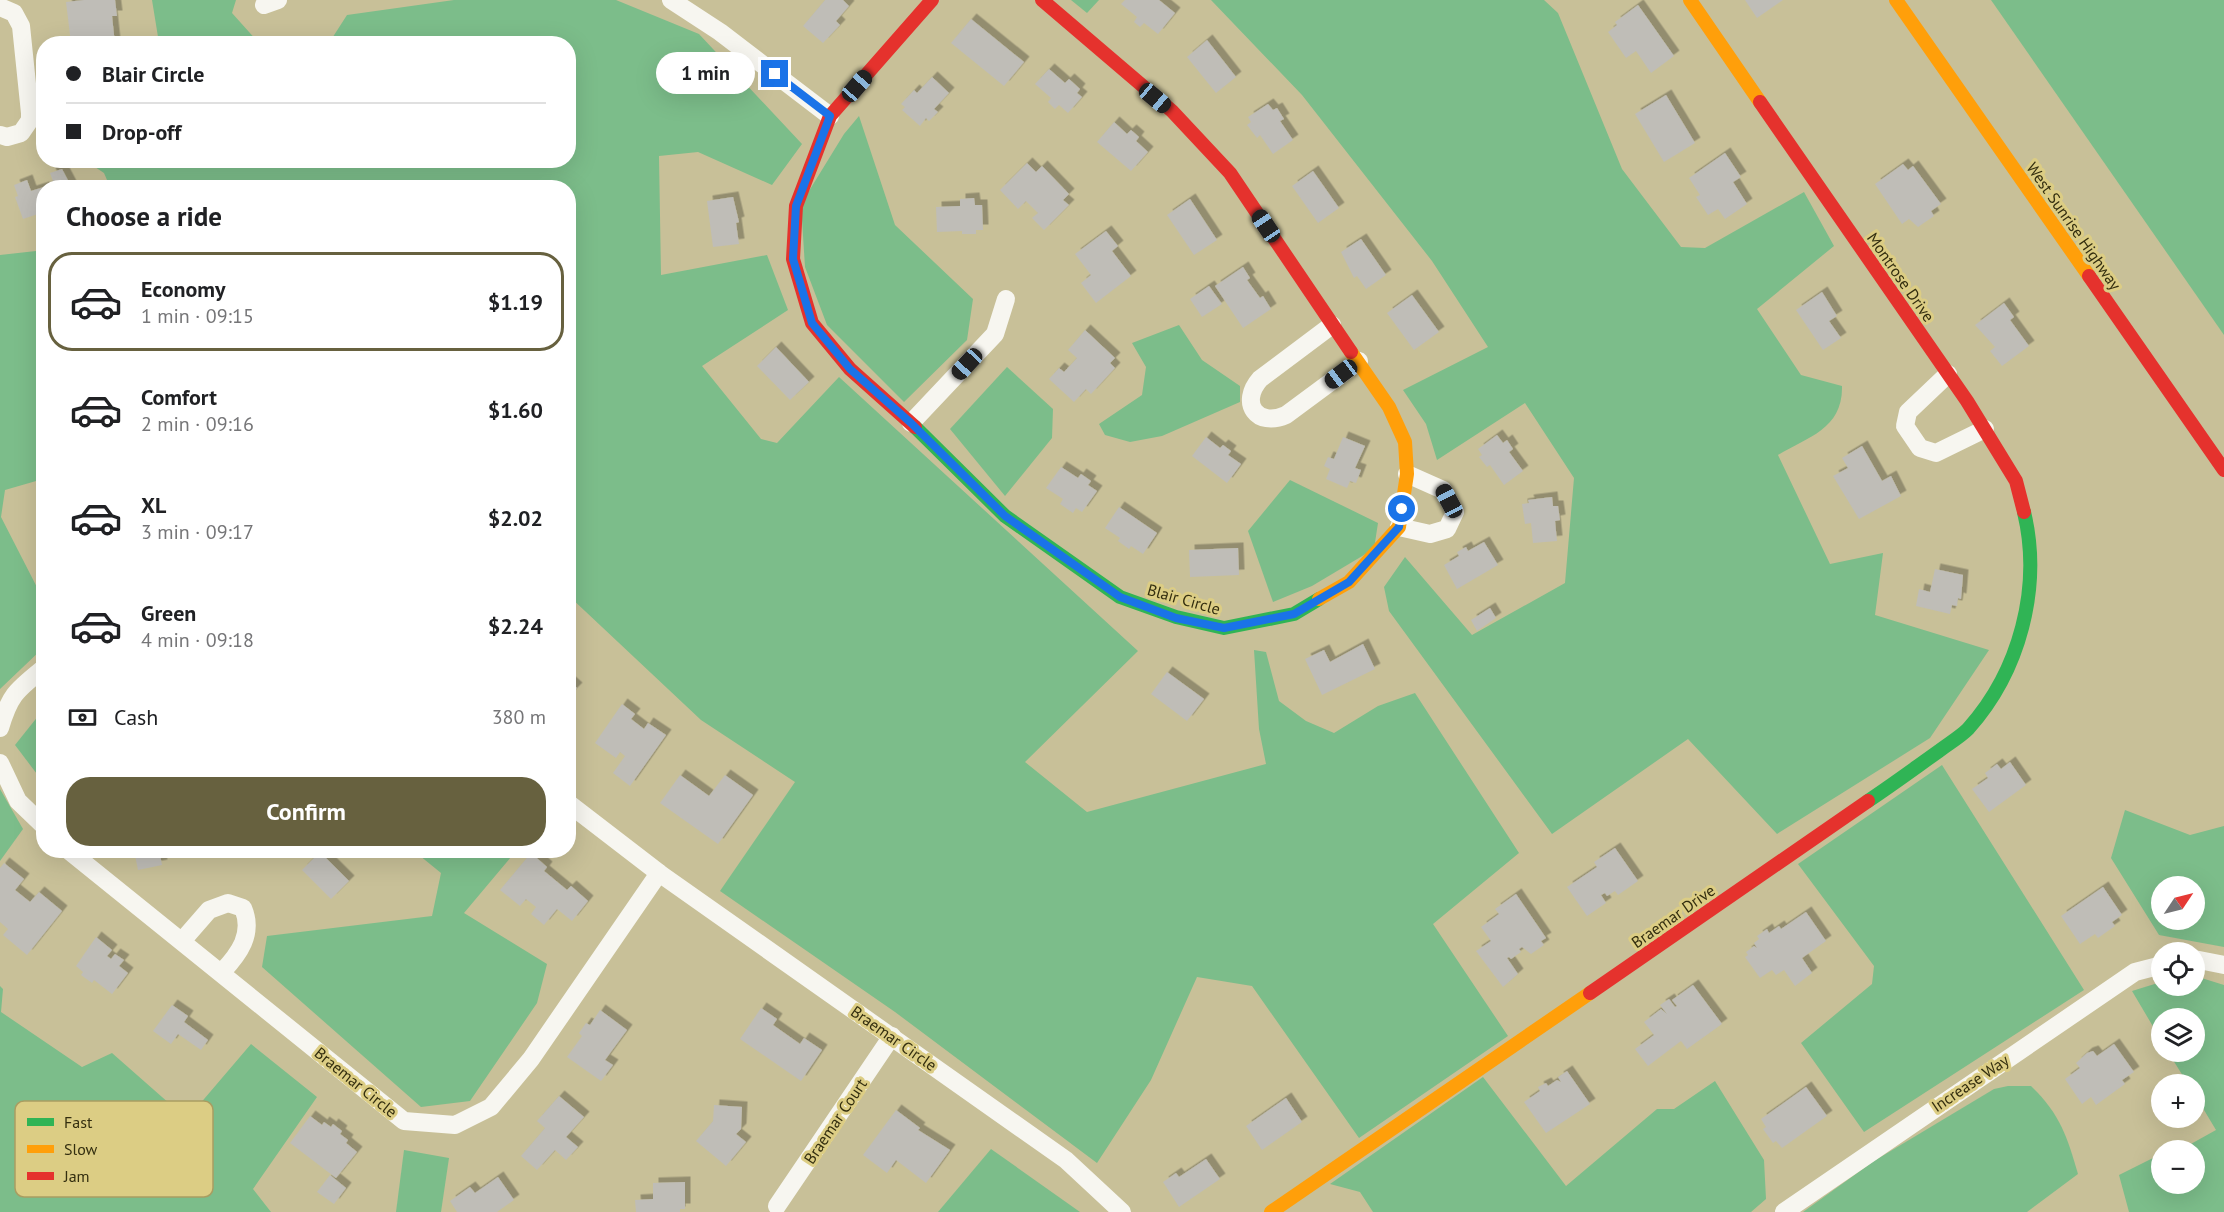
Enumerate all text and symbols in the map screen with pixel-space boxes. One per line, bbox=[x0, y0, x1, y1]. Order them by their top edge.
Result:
callout: 1 min bbox=[655, 53, 754, 95]
text: Blair Circle bbox=[102, 60, 204, 88]
text: 1 min bbox=[681, 60, 730, 86]
route end bbox=[761, 60, 788, 87]
car bbox=[838, 67, 876, 105]
car bbox=[1135, 80, 1175, 116]
text: Drop-off bbox=[102, 118, 181, 146]
street label: West Sunrise Highway bbox=[2022, 158, 2126, 294]
text: Choose a ride bbox=[66, 199, 222, 233]
car bbox=[1248, 206, 1284, 246]
street label: Montrose Drive bbox=[1863, 228, 1939, 326]
icon: car bbox=[69, 275, 123, 329]
text: Economy bbox=[141, 275, 225, 303]
text: $1.19 bbox=[488, 288, 543, 316]
text: 1 min · 09:15 bbox=[141, 303, 254, 329]
car bbox=[948, 345, 986, 383]
car bbox=[1321, 356, 1361, 392]
icon: car bbox=[69, 383, 123, 437]
text: Comfort bbox=[141, 383, 217, 411]
text: $1.60 bbox=[488, 396, 543, 424]
text: 2 min · 09:16 bbox=[141, 411, 254, 437]
car bbox=[1433, 481, 1465, 521]
icon: car bbox=[69, 491, 123, 545]
text: XL bbox=[141, 491, 166, 519]
route start bbox=[1388, 495, 1415, 522]
text: $2.02 bbox=[488, 504, 543, 532]
text: 3 min · 09:17 bbox=[141, 519, 254, 545]
street label: Blair Circle bbox=[1145, 579, 1223, 619]
icon: car bbox=[69, 599, 123, 653]
text: Green bbox=[141, 599, 196, 627]
text: $2.24 bbox=[488, 612, 543, 640]
text: 4 min · 09:18 bbox=[141, 627, 254, 653]
icon: cash bbox=[66, 701, 99, 734]
text: Cash bbox=[114, 703, 158, 731]
text: 380 m bbox=[492, 704, 546, 730]
button: Confirm bbox=[66, 777, 546, 846]
north arrow bbox=[2151, 876, 2205, 930]
map controls bbox=[2151, 876, 2205, 1194]
street label: Braemar Drive bbox=[1627, 880, 1719, 952]
button: locate bbox=[2151, 942, 2205, 996]
street label: Braemar Circle bbox=[847, 1001, 941, 1075]
button: layers bbox=[2151, 1008, 2205, 1062]
street label: Braemar Circle bbox=[311, 1043, 401, 1121]
street label: Increase Way bbox=[1928, 1050, 2013, 1116]
street label: Braemar Court bbox=[799, 1074, 871, 1167]
button: + bbox=[2151, 1074, 2205, 1128]
legend bbox=[15, 1101, 213, 1197]
text: Fast bbox=[64, 1112, 93, 1132]
text: Slow bbox=[64, 1139, 98, 1159]
button: − bbox=[2151, 1140, 2205, 1194]
text: Jam bbox=[63, 1166, 90, 1186]

